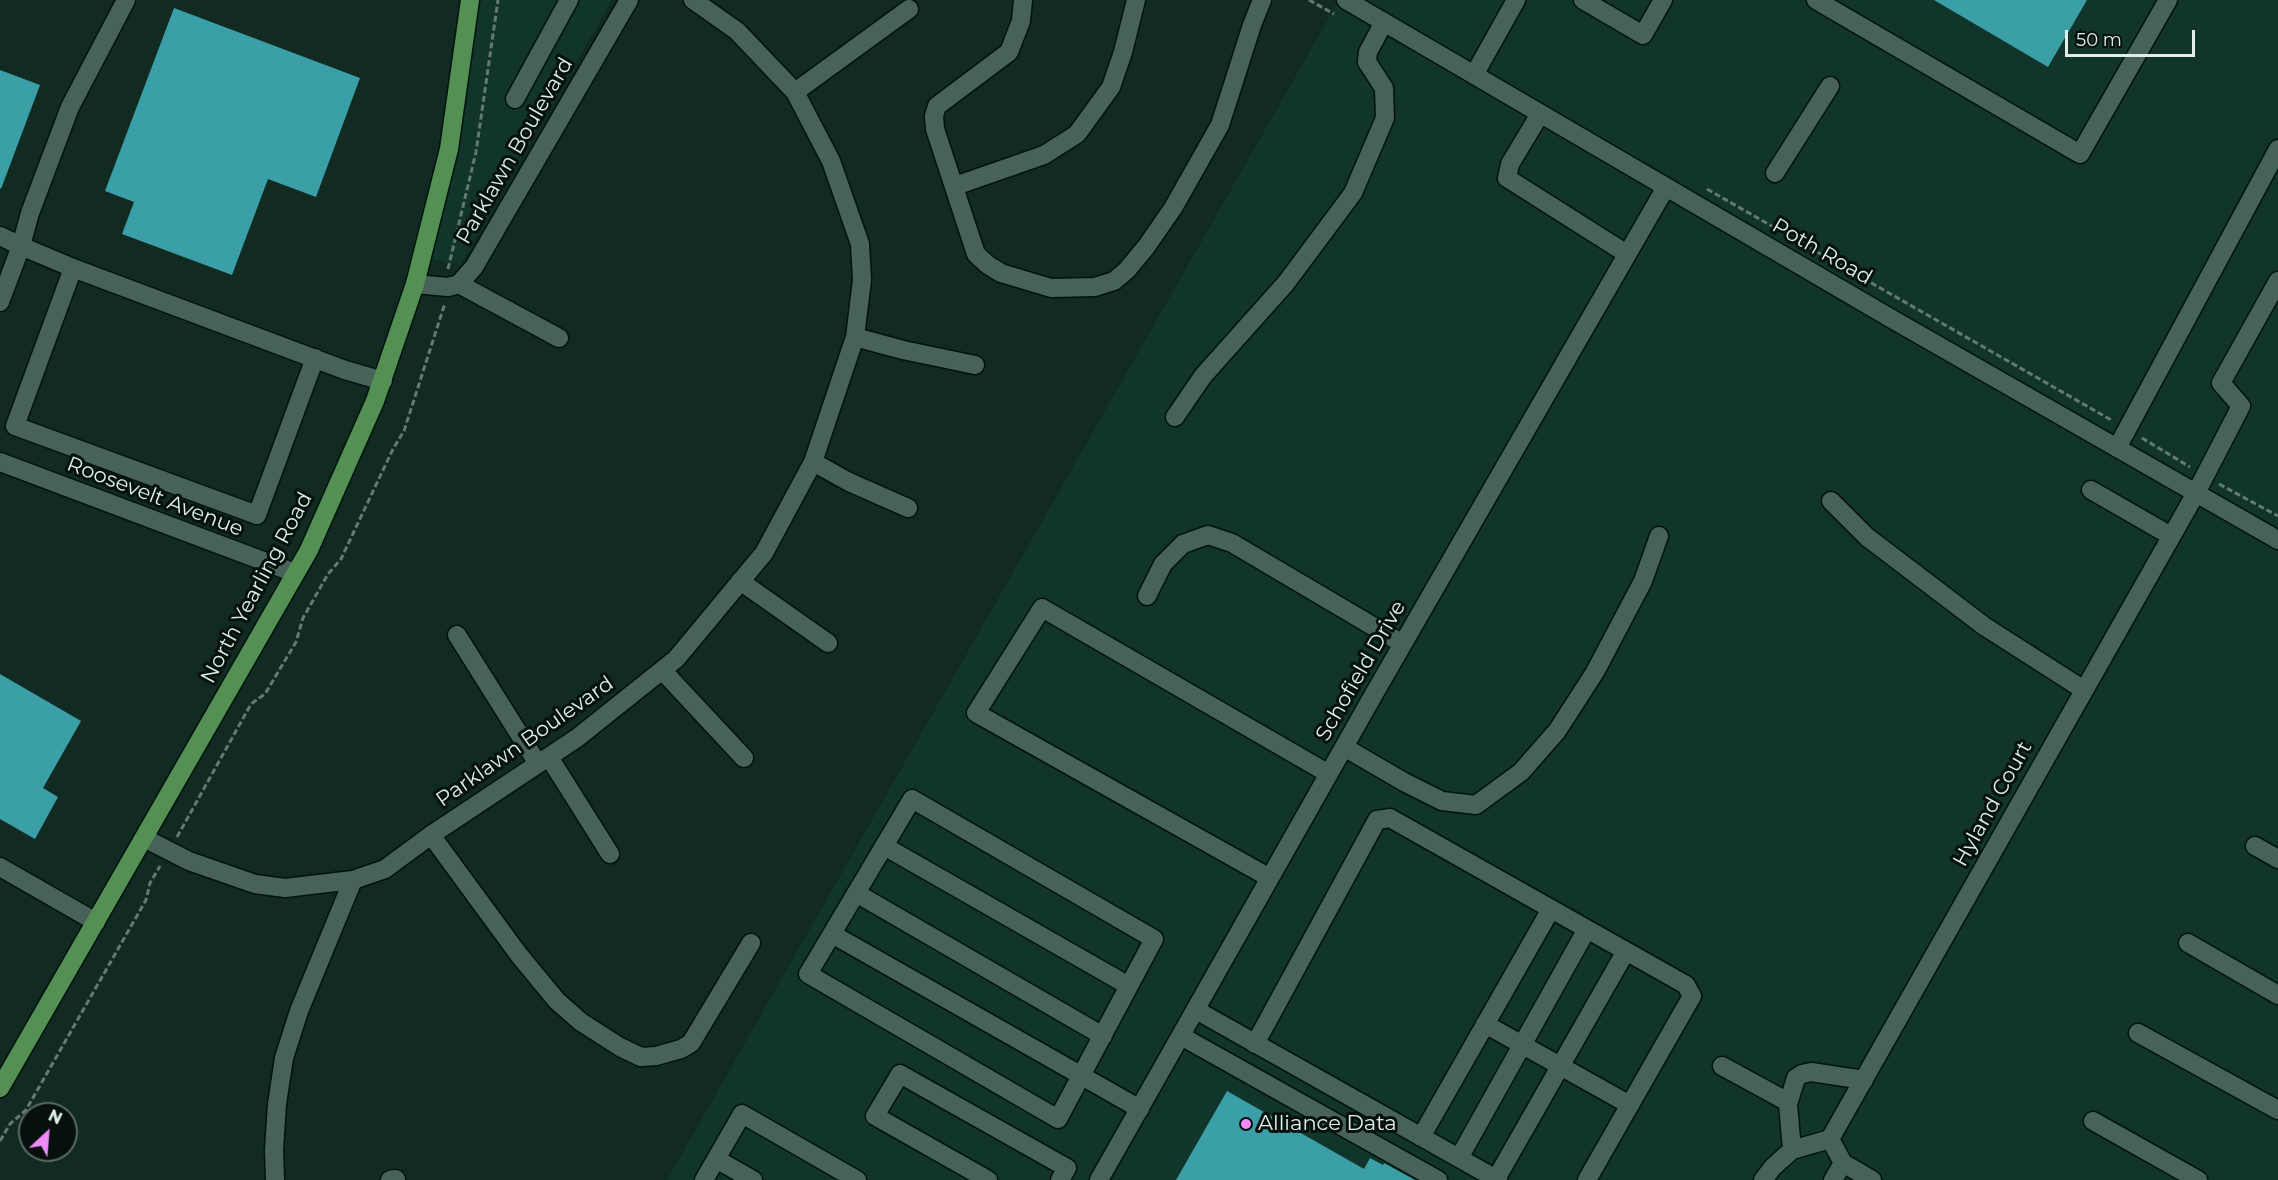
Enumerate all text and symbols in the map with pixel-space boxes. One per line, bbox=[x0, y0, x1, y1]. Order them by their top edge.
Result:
scale bar bbox=[2068, 18, 2198, 56]
text: 50 m bbox=[2076, 29, 2122, 51]
street label: Parklawn Boulevard bbox=[451, 53, 579, 249]
street label: Poth Road bbox=[1768, 213, 1876, 291]
street label: Roosevelt Avenue bbox=[63, 452, 247, 542]
street label: North Yearling Road bbox=[196, 488, 318, 688]
street label: Schofield Drive bbox=[1311, 596, 1411, 746]
street label: Parklawn Boulevard bbox=[431, 671, 619, 813]
street label: Hyland Court bbox=[1948, 737, 2038, 871]
north arrow bbox=[18, 1102, 78, 1162]
text: N bbox=[45, 1106, 65, 1129]
place label: Alliance Data bbox=[1258, 1111, 1397, 1137]
marker: Alliance Data bbox=[1239, 1117, 1253, 1131]

